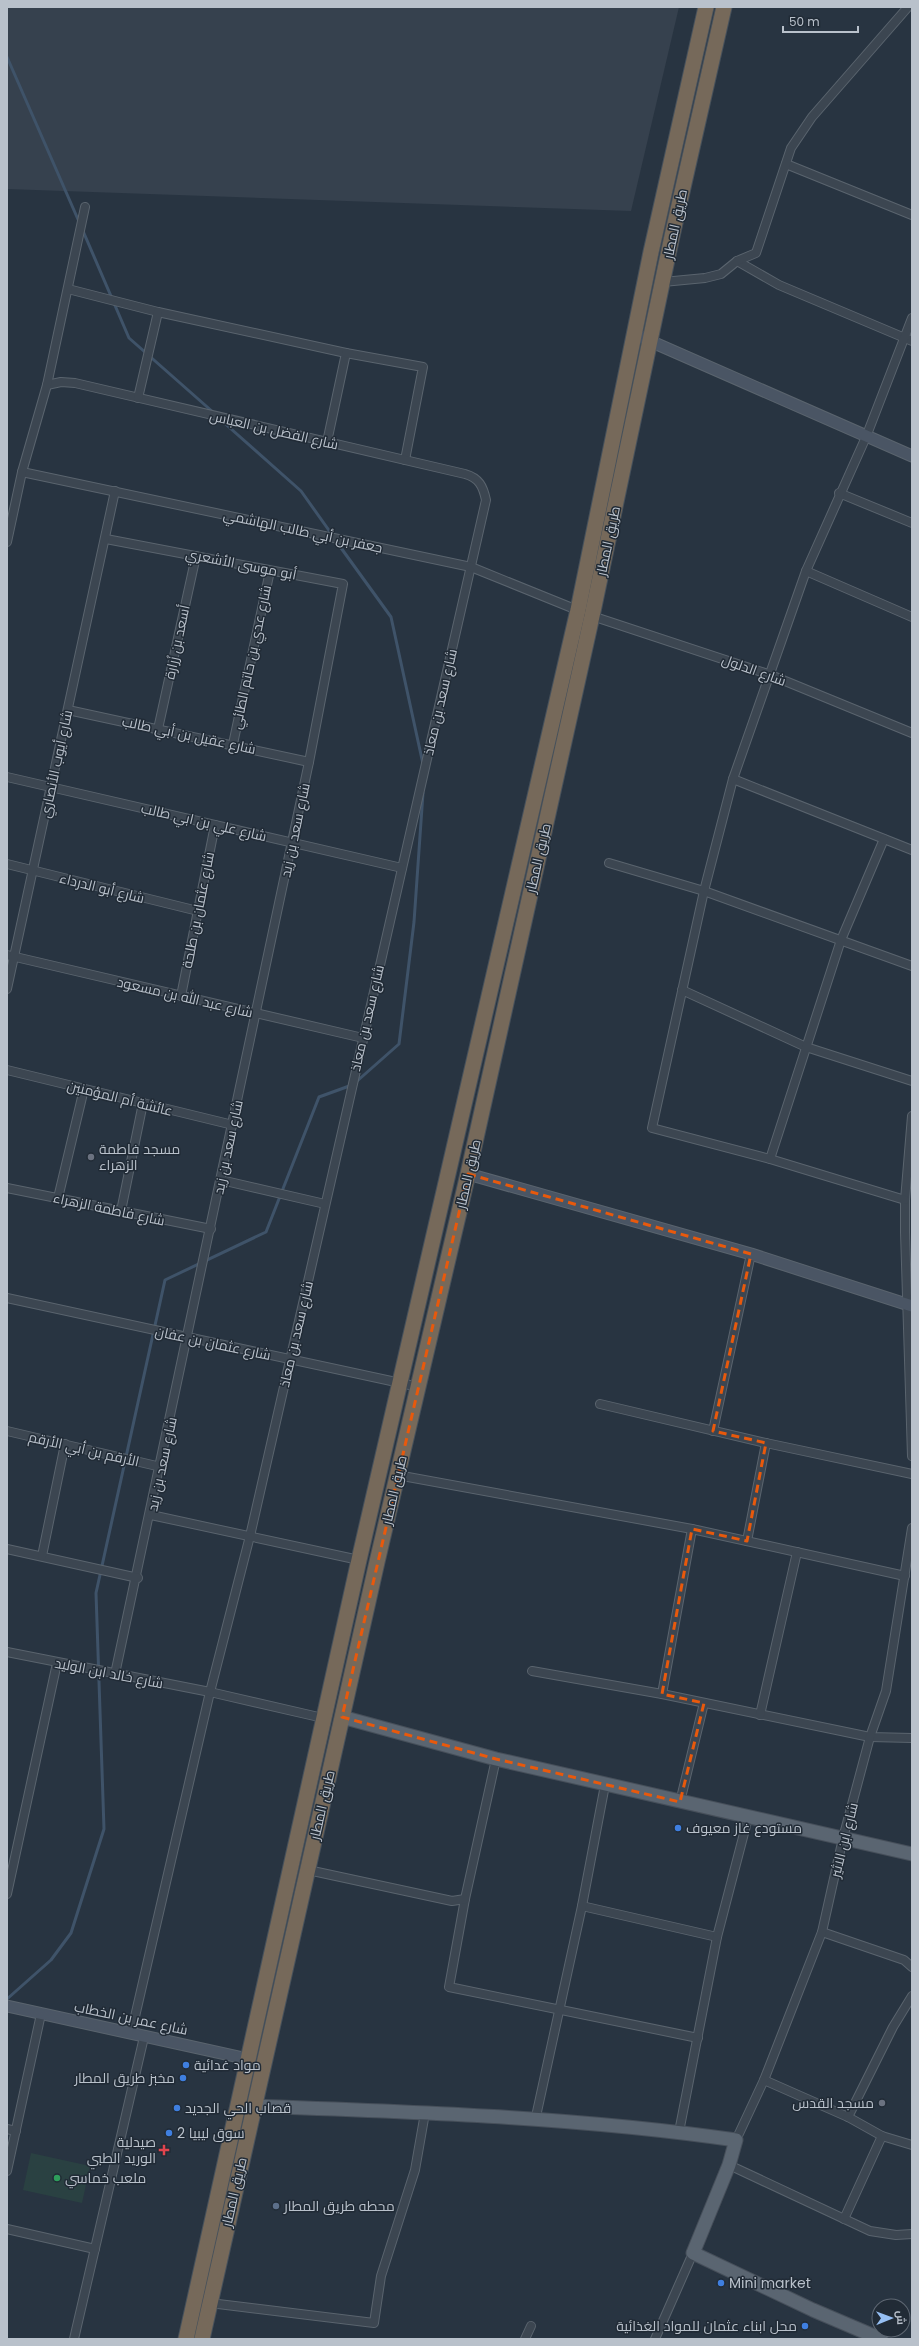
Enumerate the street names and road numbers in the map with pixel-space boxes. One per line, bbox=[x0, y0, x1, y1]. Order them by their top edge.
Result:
street label: طريق المطار bbox=[658, 187, 692, 262]
street label: شارع الفضل بن العباس bbox=[208, 405, 340, 455]
street label: جعفر بن أبي طالب الهاشمي bbox=[221, 504, 385, 560]
street label: طريق المطار bbox=[591, 504, 625, 579]
street label: أبو موسى الأشعري bbox=[183, 543, 298, 587]
street label: شارع عدي بن حاتم الطائي bbox=[226, 583, 278, 731]
street label: أسعد بن زُرارة bbox=[159, 603, 195, 681]
street label: شارع سعد بن معاذ bbox=[418, 647, 462, 757]
street label: شارع الدلول bbox=[719, 649, 789, 691]
street label: شارع أيوب الأنصاري bbox=[35, 708, 79, 820]
street label: شارع عقيل بن أبي طالب bbox=[120, 711, 258, 761]
street label: شارع سعد بن زيد bbox=[275, 781, 315, 879]
street label: شارع علي بن ابي طالب bbox=[139, 798, 269, 848]
street label: طريق المطار bbox=[520, 821, 556, 896]
street label: شارع عثمان بن طلحة bbox=[177, 850, 219, 970]
street label: شارع أبو الدرداء bbox=[57, 868, 147, 908]
street label: شارع سعد بن معاذ bbox=[345, 963, 389, 1073]
street label: شارع عبد الله بن مسعود bbox=[115, 972, 255, 1022]
street label: عائشة أم المؤمنين bbox=[65, 1075, 175, 1121]
street label: شارع سعد بن زيد bbox=[208, 1098, 248, 1196]
street label: طريق المطار bbox=[450, 1137, 486, 1212]
street label: شارع فاطمة الزهراء bbox=[51, 1187, 167, 1231]
street label: شارع سعد بن معاذ bbox=[274, 1279, 318, 1389]
street label: شارع عثمان بن عفان bbox=[153, 1321, 273, 1365]
street label: شارع سعد بن زيد bbox=[142, 1415, 182, 1513]
street label: الأرقم بن أبي الأرقم bbox=[26, 1427, 141, 1473]
street label: طريق المطار bbox=[376, 1453, 412, 1528]
street label: شارع خالد ابن الوليد bbox=[53, 1653, 165, 1693]
street label: طريق المطار bbox=[304, 1768, 340, 1843]
street label: شارع ابن الاثير bbox=[825, 1800, 863, 1881]
street label: شارع عمر بن الخطاب bbox=[72, 1996, 190, 2040]
street label: طريق المطار bbox=[216, 2155, 252, 2230]

